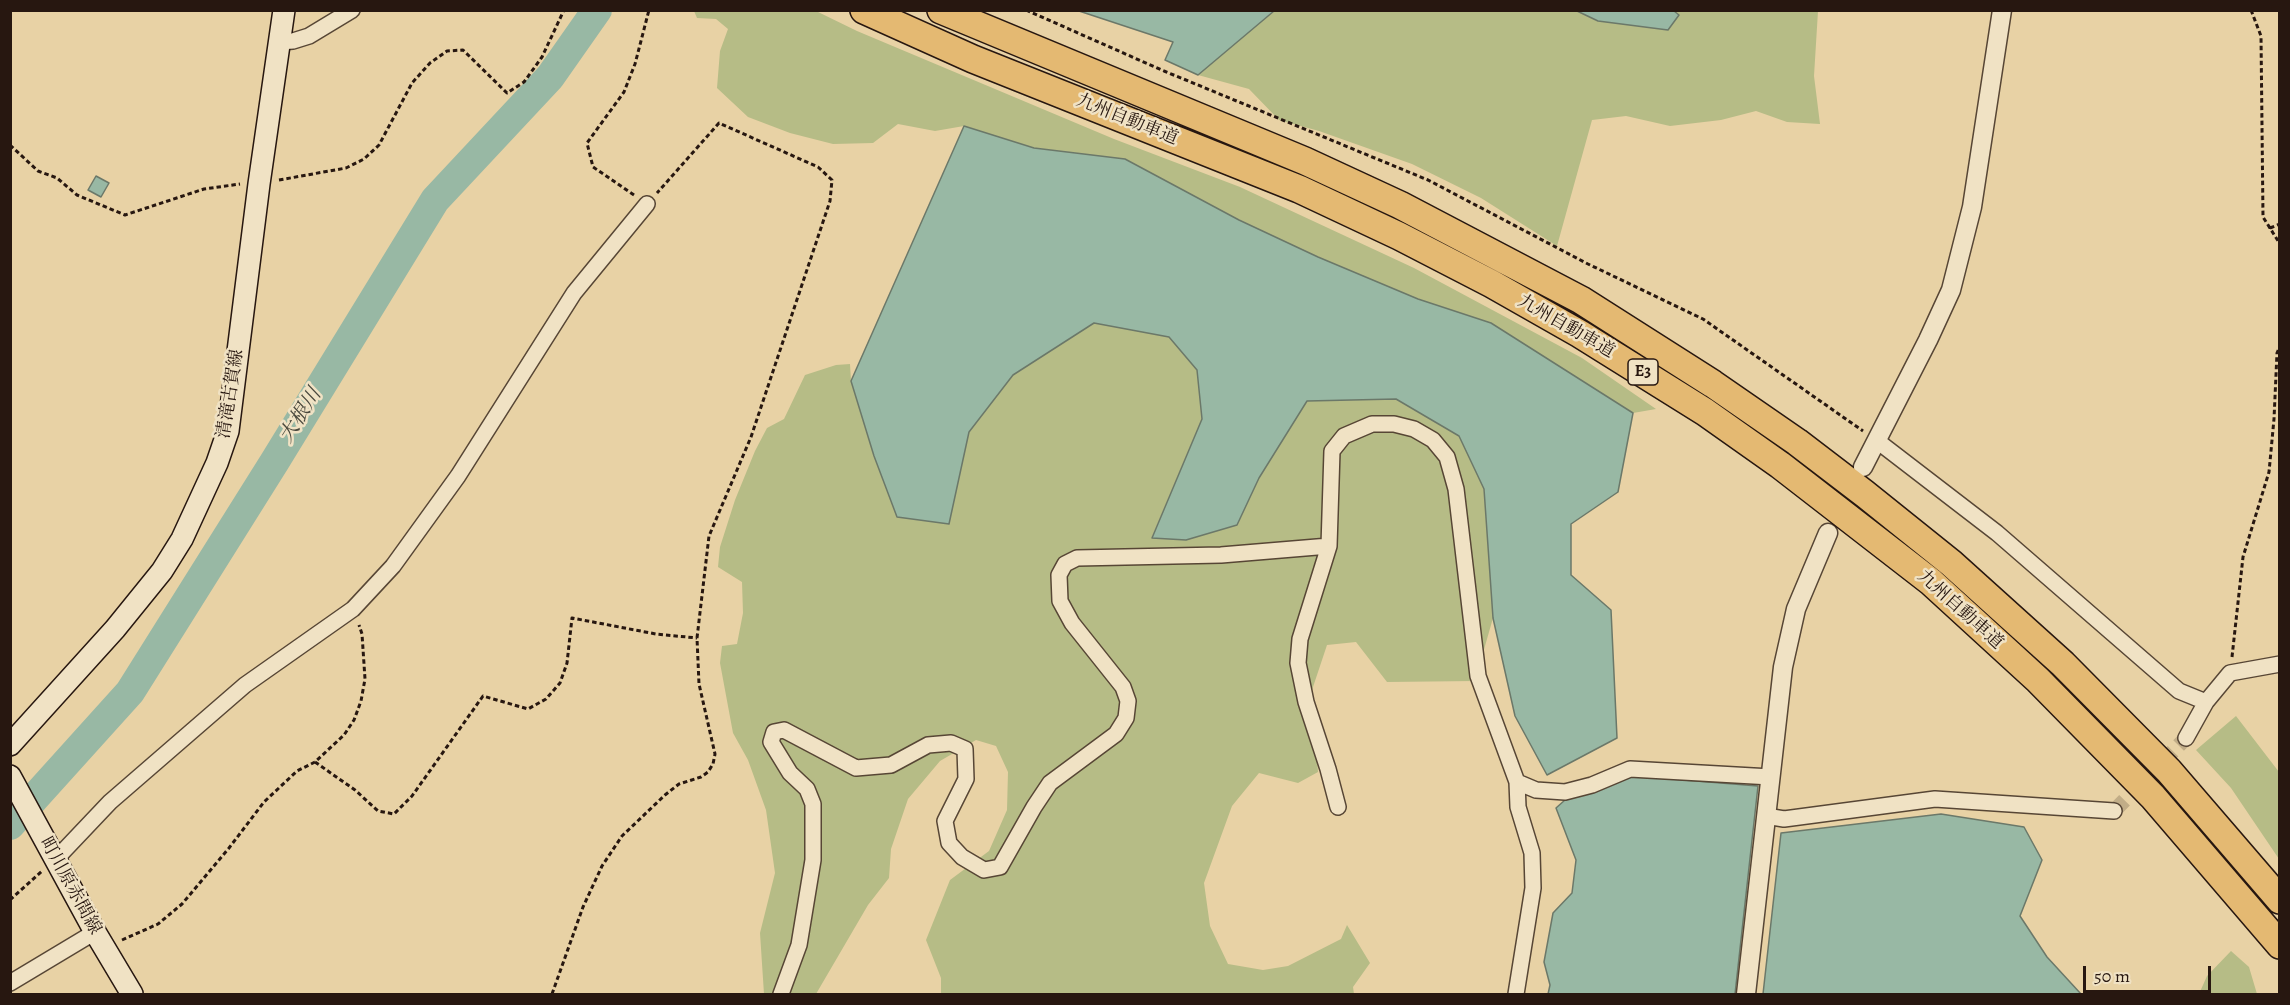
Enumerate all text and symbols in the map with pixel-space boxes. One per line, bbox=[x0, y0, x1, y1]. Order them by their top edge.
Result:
street label: 九州自動車道 bbox=[1073, 90, 1181, 150]
street label: 九州自動車道 bbox=[1514, 291, 1618, 363]
street label: 清滝古賀線 bbox=[213, 348, 249, 440]
road number: E3 bbox=[1628, 359, 1658, 385]
water label: 大根川 bbox=[275, 384, 327, 448]
street label: 九州自動車道 bbox=[1913, 566, 2007, 654]
street label: 町川原赤間線 bbox=[34, 834, 106, 938]
scale bar bbox=[2086, 954, 2214, 992]
text: 50 m bbox=[2094, 964, 2130, 988]

